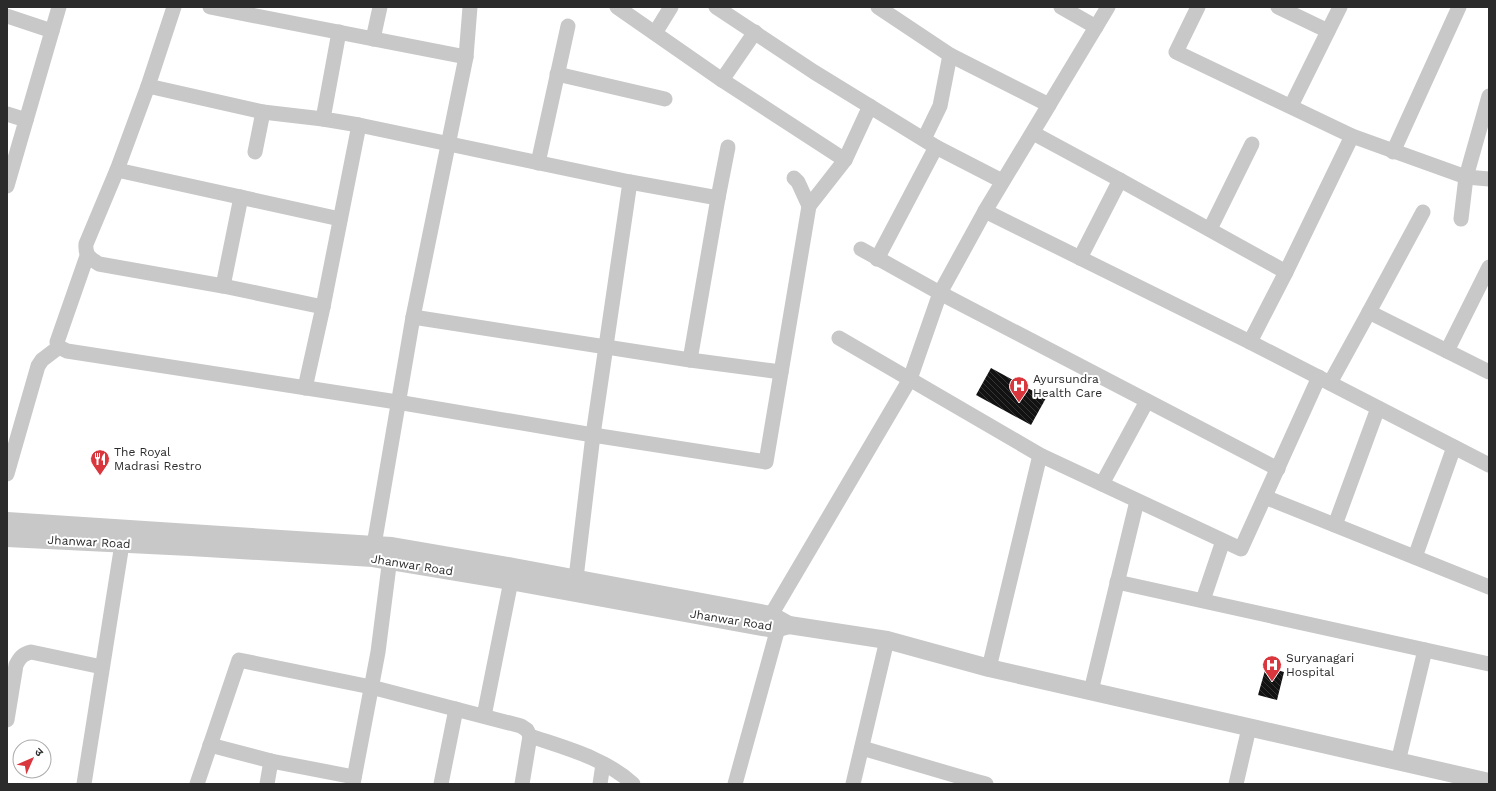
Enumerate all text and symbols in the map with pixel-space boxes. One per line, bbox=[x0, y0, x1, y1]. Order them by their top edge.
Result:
place label: Ayursundra Health Care bbox=[1033, 372, 1102, 400]
hospital icon: Ayursundra Health Care bbox=[1008, 375, 1030, 403]
place label: The Royal Madrasi Restro bbox=[114, 445, 202, 473]
restaurant icon: The Royal Madrasi Restro bbox=[89, 448, 111, 476]
street label: Jhanwar Road bbox=[47, 533, 131, 551]
street label: Jhanwar Road bbox=[370, 552, 454, 578]
street label: Jhanwar Road bbox=[689, 607, 773, 633]
place label: Suryanagari Hospital bbox=[1286, 651, 1354, 679]
hospital icon: Suryanagari Hospital bbox=[1261, 654, 1283, 682]
north arrow bbox=[12, 739, 52, 779]
text: उ bbox=[32, 745, 46, 760]

